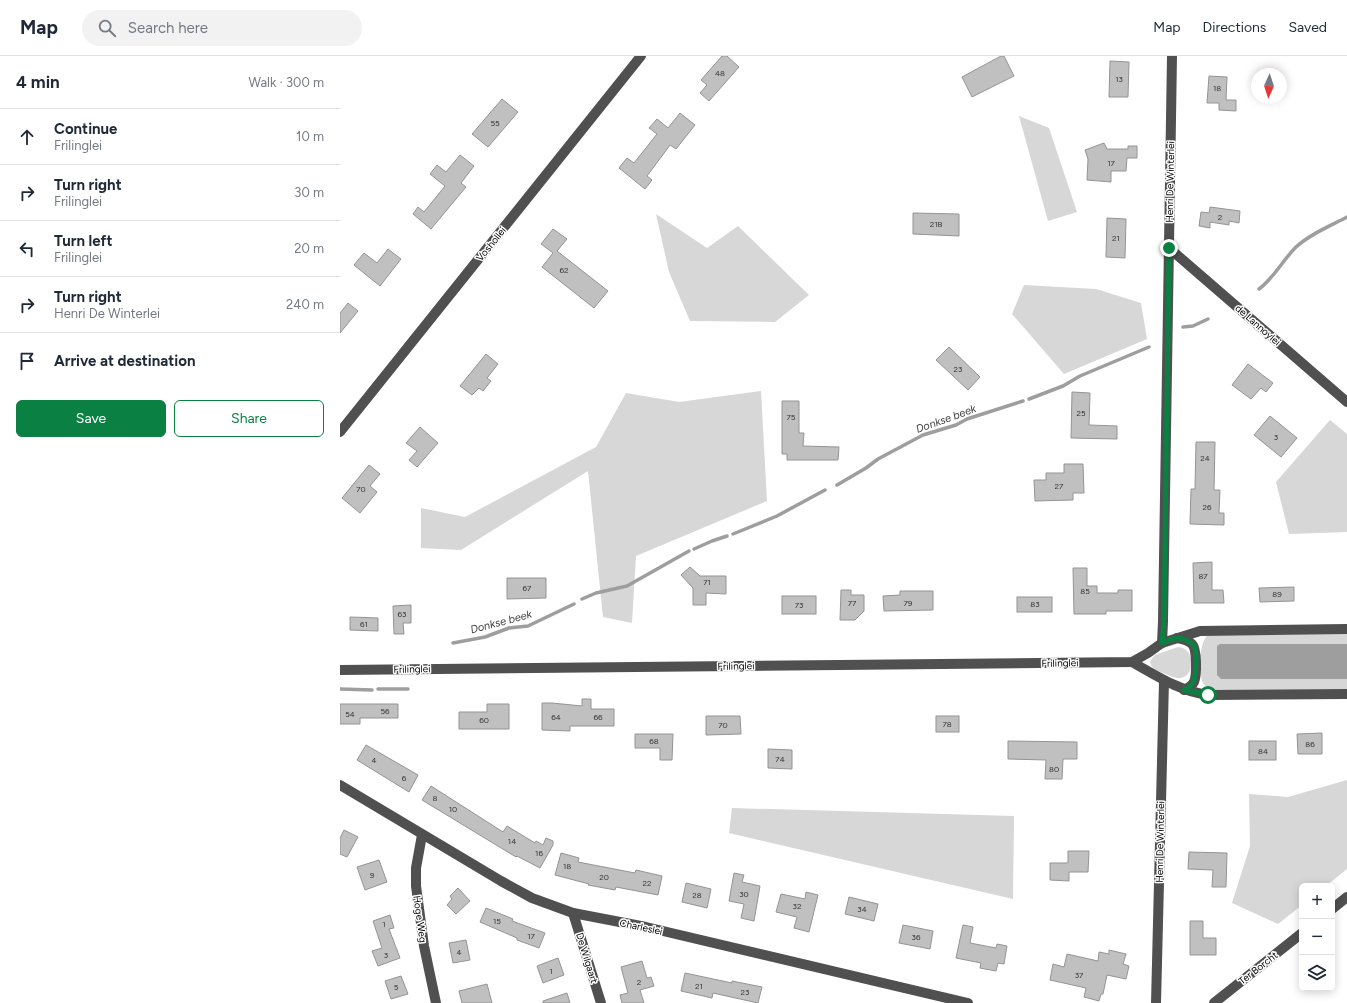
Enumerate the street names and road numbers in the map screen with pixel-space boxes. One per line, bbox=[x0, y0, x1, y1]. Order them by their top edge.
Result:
street label: Henri De Winterlei bbox=[1163, 141, 1177, 223]
street label: Voshollei bbox=[473, 224, 509, 264]
street label: de Lannoylei bbox=[1233, 302, 1283, 348]
street label: Frilinglei bbox=[1041, 656, 1079, 670]
street label: Frilinglei bbox=[717, 659, 755, 673]
street label: Frilinglei bbox=[393, 662, 431, 676]
street label: Henri De Winterlei bbox=[1153, 801, 1167, 883]
street label: Hoge Weg bbox=[410, 895, 430, 944]
street label: Charleslei bbox=[618, 916, 664, 938]
street label: De Wilgaart bbox=[573, 931, 601, 985]
street label: Ter Borcht bbox=[1236, 949, 1280, 987]

